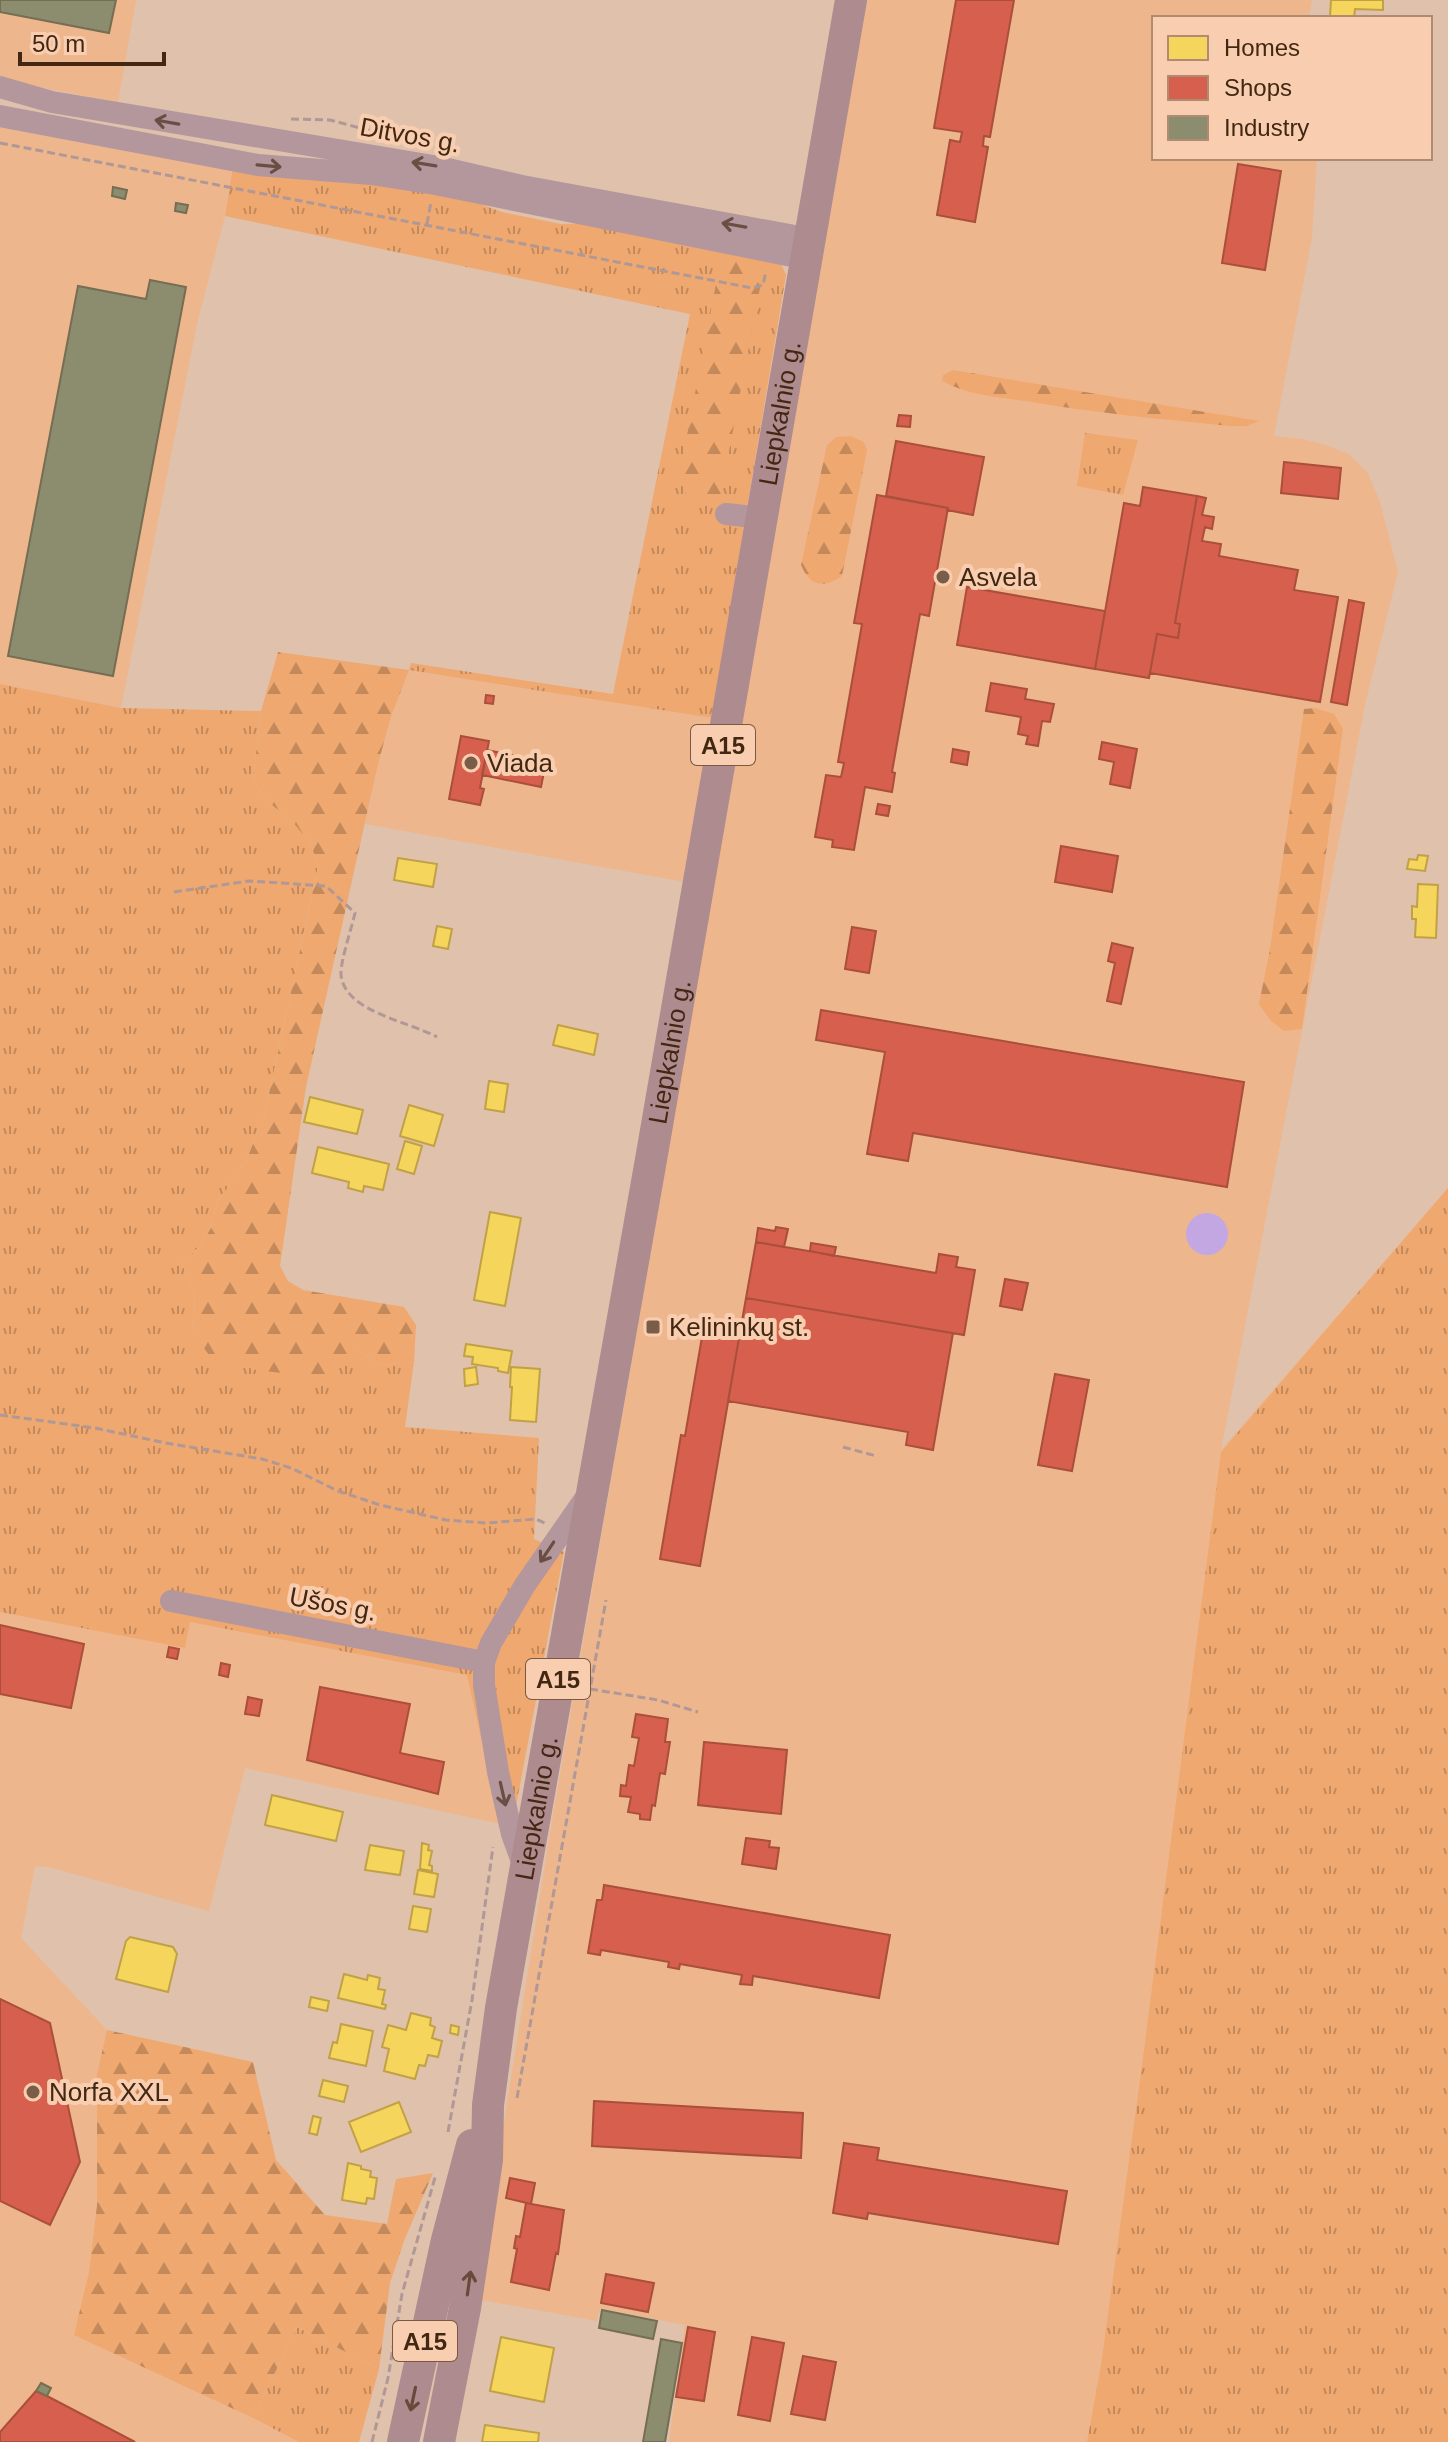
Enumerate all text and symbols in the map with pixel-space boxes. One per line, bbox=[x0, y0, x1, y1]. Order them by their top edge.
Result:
scale bar bbox=[20, 16, 164, 66]
legend bbox=[1152, 16, 1432, 160]
text: 50 m bbox=[32, 30, 85, 57]
text: Homes bbox=[1224, 34, 1300, 61]
text: Shops bbox=[1224, 74, 1292, 101]
street label: Ditvos g. bbox=[358, 111, 462, 159]
one-way arrow bbox=[155, 113, 180, 128]
text: Industry bbox=[1224, 114, 1309, 141]
one-way arrow bbox=[412, 156, 437, 171]
one-way arrow bbox=[255, 159, 282, 174]
one-way arrow bbox=[722, 216, 747, 231]
street label: Liepkalnio g. bbox=[753, 339, 807, 488]
place label: Asvela bbox=[959, 562, 1038, 592]
marker: Asvela bbox=[934, 568, 952, 586]
road number: A15 bbox=[691, 725, 755, 765]
place label: Viada bbox=[487, 748, 554, 778]
marker: Viada bbox=[462, 754, 480, 772]
street label: Liepkalnio g. bbox=[642, 977, 697, 1126]
place label: Kelininkų st. bbox=[669, 1312, 809, 1342]
marker: Kelininkų st. bbox=[644, 1318, 662, 1336]
one-way arrow bbox=[539, 1541, 555, 1563]
street label: Ušos g. bbox=[287, 1581, 379, 1627]
road number: A15 bbox=[526, 1659, 590, 1699]
street label: Liepkalnio g. bbox=[509, 1734, 564, 1883]
one-way arrow bbox=[496, 1780, 511, 1806]
place label: Norfa XXL bbox=[49, 2077, 169, 2107]
marker: Norfa XXL bbox=[24, 2083, 42, 2101]
one-way arrow bbox=[462, 2271, 477, 2296]
road number: A15 bbox=[393, 2321, 457, 2361]
one-way arrow bbox=[405, 2385, 420, 2411]

